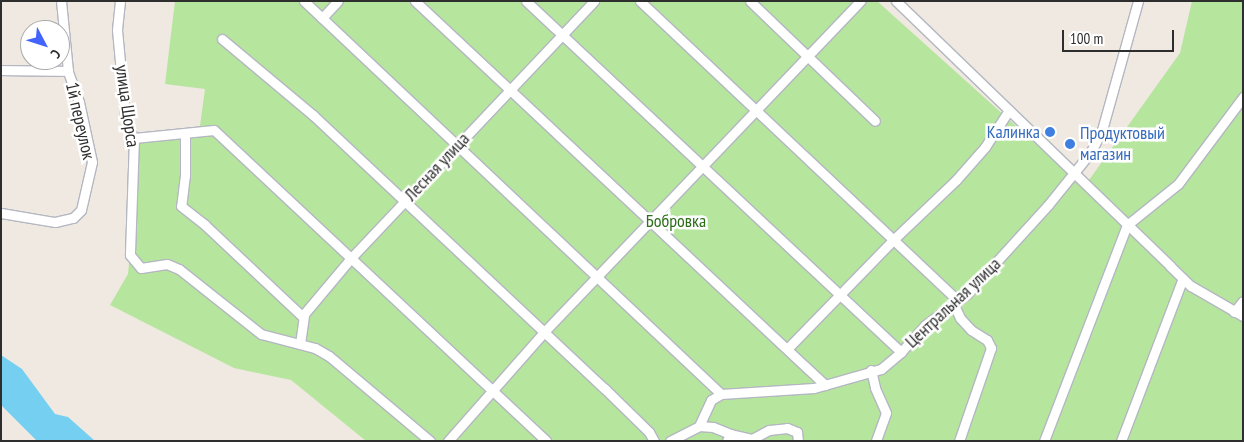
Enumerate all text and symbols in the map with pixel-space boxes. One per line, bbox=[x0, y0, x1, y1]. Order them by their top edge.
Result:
north arrow bbox=[20, 20, 70, 70]
scale bar bbox=[1064, 20, 1176, 52]
text: 100 m bbox=[1070, 29, 1103, 48]
text: С bbox=[47, 46, 65, 62]
street label: улица Щорса bbox=[111, 63, 143, 149]
street label: 1й переулок bbox=[61, 80, 99, 162]
place label: Калинка bbox=[987, 121, 1040, 143]
place label: Продуктовый магазин bbox=[1080, 123, 1165, 166]
marker: Калинка bbox=[1044, 126, 1056, 138]
street label: Лесная улица bbox=[400, 128, 474, 206]
marker: Продуктовый магазин bbox=[1064, 138, 1076, 150]
park label: Бобровка bbox=[646, 210, 706, 232]
street label: Центральная улица bbox=[901, 253, 1005, 353]

